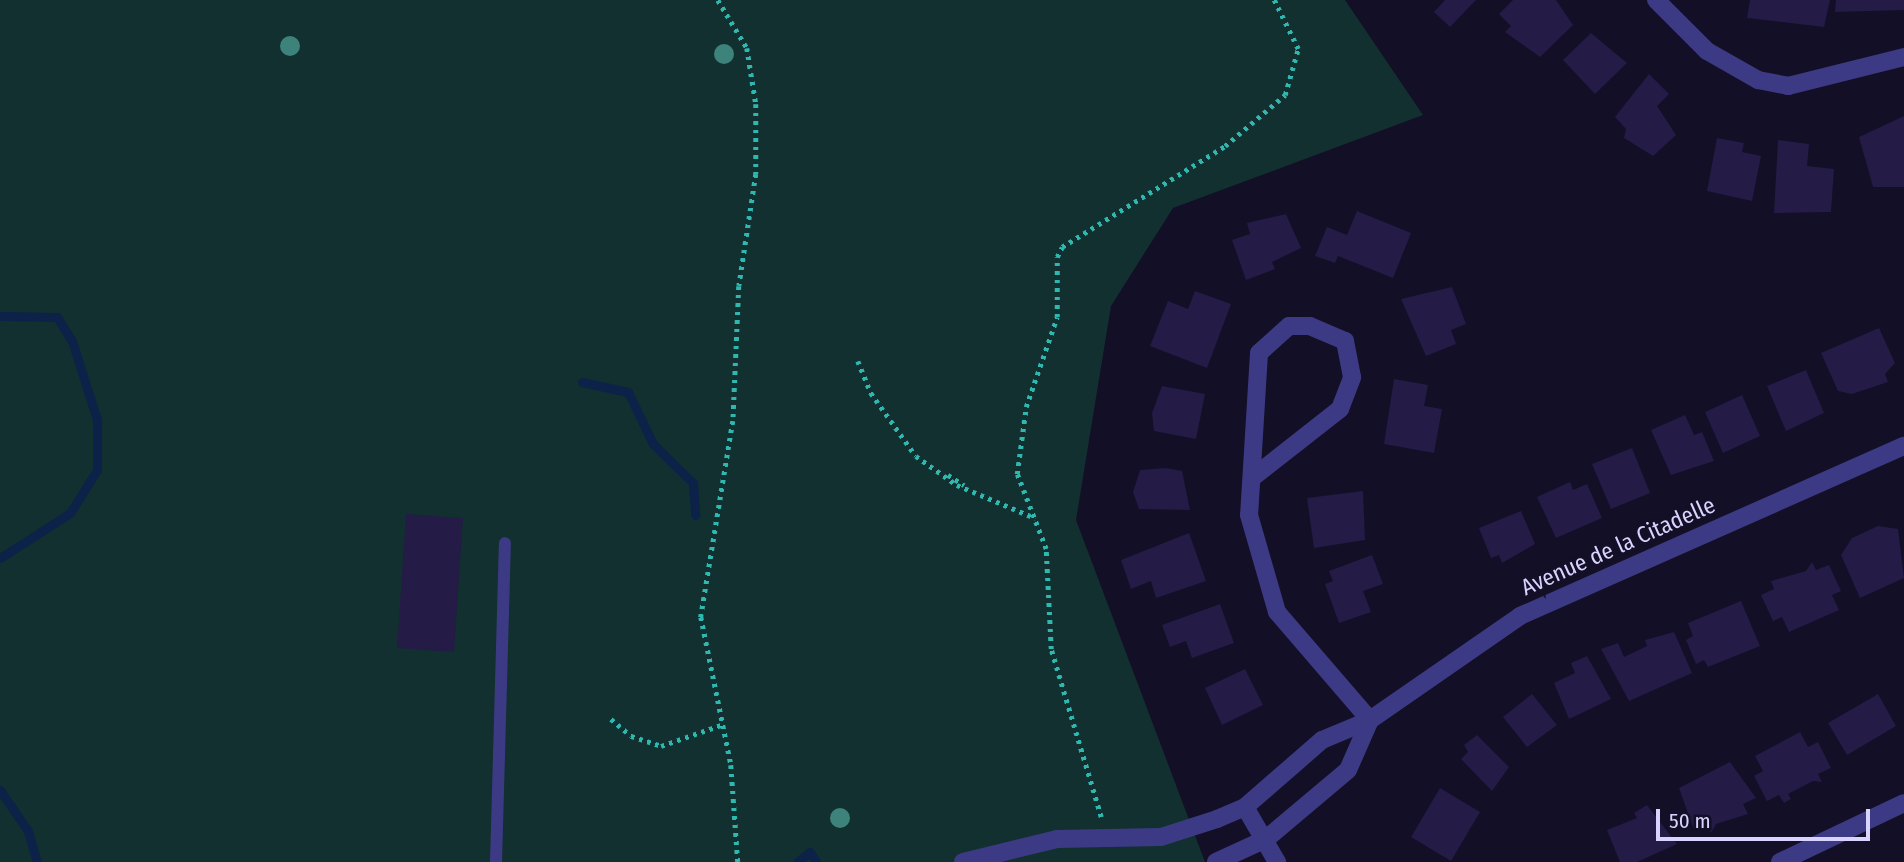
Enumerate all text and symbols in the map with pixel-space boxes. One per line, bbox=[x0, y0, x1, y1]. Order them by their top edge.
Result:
street label: Avenue de la Citadelle bbox=[1517, 491, 1719, 601]
scale bar bbox=[1659, 796, 1872, 840]
text: 50 m bbox=[1669, 808, 1711, 834]

